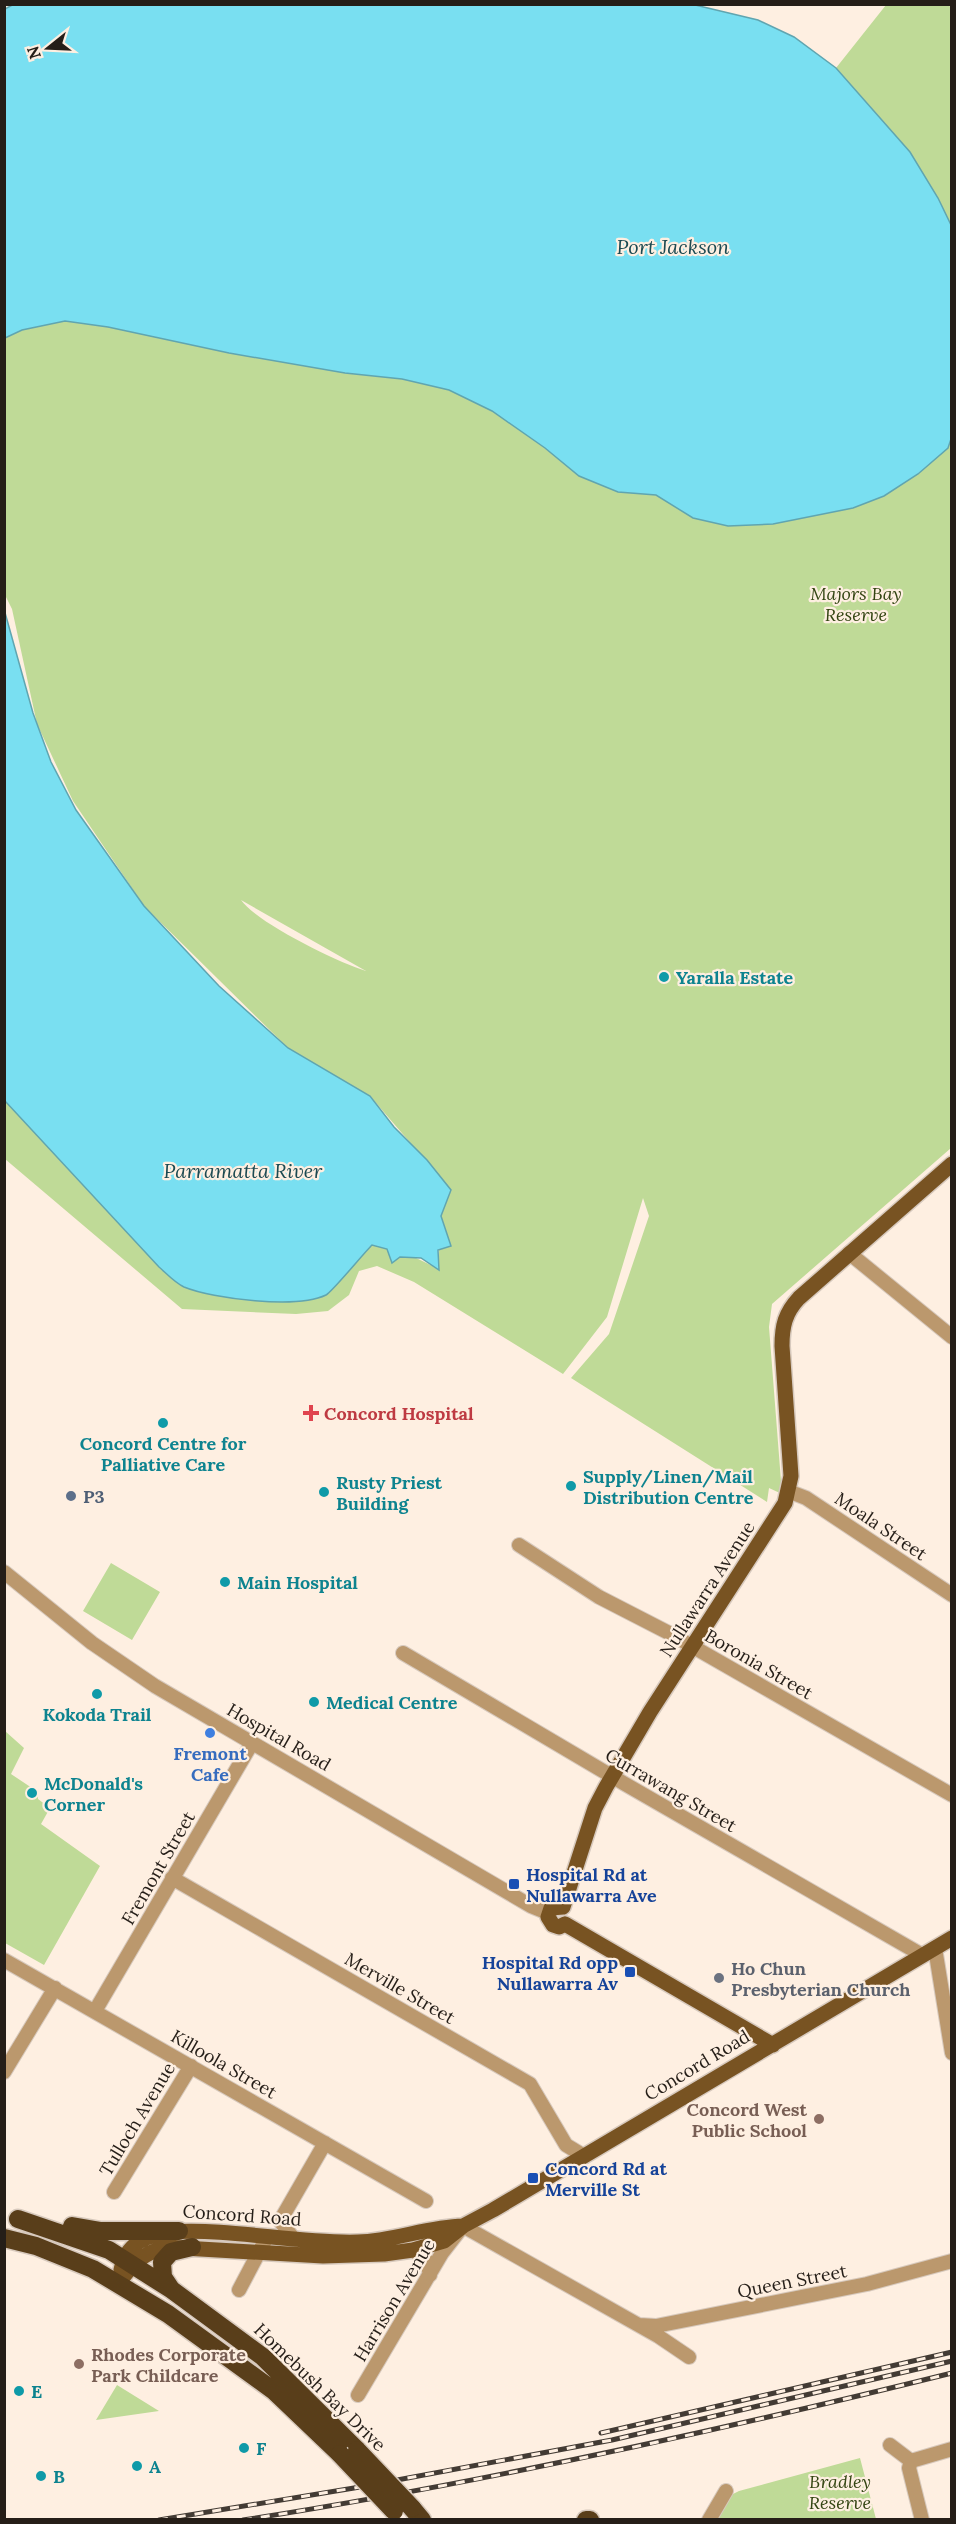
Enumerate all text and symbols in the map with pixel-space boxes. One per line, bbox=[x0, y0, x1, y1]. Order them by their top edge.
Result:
north arrow bbox=[18, 18, 78, 78]
text: N bbox=[22, 44, 45, 62]
water label: Port Jackson bbox=[617, 234, 730, 259]
park label: Majors Bay Reserve bbox=[810, 582, 902, 626]
place label: Yaralla Estate bbox=[676, 966, 793, 989]
marker: Yaralla Estate bbox=[657, 970, 671, 984]
water label: Parramatta River bbox=[164, 1158, 323, 1183]
place label: Concord Hospital bbox=[324, 1402, 474, 1425]
marker: Concord Hospital bbox=[302, 1404, 320, 1422]
marker: Concord Centre for Palliative Care bbox=[156, 1416, 170, 1430]
place label: Concord Centre for Palliative Care bbox=[80, 1432, 247, 1476]
place label: Supply/Linen/Mail Distribution Centre bbox=[583, 1465, 754, 1509]
place label: Rusty Priest Building bbox=[336, 1471, 443, 1515]
marker: Supply/Linen/Mail Distribution Centre bbox=[564, 1479, 578, 1493]
place label: P3 bbox=[83, 1485, 105, 1508]
marker: Rusty Priest Building bbox=[317, 1485, 331, 1499]
street label: Moala Street bbox=[831, 1487, 931, 1565]
marker: P3 bbox=[64, 1489, 78, 1503]
street label: Nullawarra Avenue bbox=[654, 1517, 760, 1661]
place label: Main Hospital bbox=[237, 1571, 358, 1594]
marker: Main Hospital bbox=[218, 1575, 232, 1589]
street label: Boronia Street bbox=[701, 1624, 817, 1704]
marker: Kokoda Trail bbox=[90, 1687, 104, 1701]
place label: Medical Centre bbox=[326, 1691, 458, 1714]
marker: Medical Centre bbox=[307, 1695, 321, 1709]
street label: Hospital Road bbox=[223, 1698, 335, 1776]
place label: Kokoda Trail bbox=[43, 1703, 152, 1726]
marker: Fremont Cafe bbox=[203, 1726, 217, 1740]
place label: Fremont Cafe bbox=[173, 1742, 247, 1786]
street label: Currawang Street bbox=[601, 1743, 741, 1837]
place label: McDonald's Corner bbox=[44, 1772, 143, 1816]
marker: McDonald's Corner bbox=[25, 1786, 39, 1800]
street label: Fremont Street bbox=[116, 1807, 200, 1929]
place label: Hospital Rd at Nullawarra Ave bbox=[526, 1863, 657, 1907]
marker: Hospital Rd at Nullawarra Ave bbox=[507, 1877, 521, 1891]
street label: Merville Street bbox=[341, 1947, 459, 2029]
place label: Hospital Rd opp Nullawarra Av bbox=[482, 1951, 618, 1995]
place label: Ho Chun Presbyterian Church bbox=[731, 1957, 910, 2001]
marker: Hospital Rd opp Nullawarra Av bbox=[623, 1965, 637, 1979]
marker: Ho Chun Presbyterian Church bbox=[712, 1971, 726, 1985]
street label: Concord Road bbox=[640, 2024, 754, 2105]
street label: Killoola Street bbox=[167, 2025, 281, 2104]
street label: Tulloch Avenue bbox=[94, 2058, 180, 2180]
place label: Concord West Public School bbox=[687, 2098, 808, 2142]
marker: Concord West Public School bbox=[812, 2112, 826, 2126]
place label: Concord Rd at Merville St bbox=[545, 2157, 667, 2201]
marker: Concord Rd at Merville St bbox=[526, 2171, 540, 2185]
street label: Concord Road bbox=[182, 2199, 302, 2231]
street label: Harrison Avenue bbox=[348, 2234, 440, 2366]
street label: Queen Street bbox=[735, 2259, 849, 2303]
street label: Homebush Bay Drive bbox=[249, 2318, 391, 2456]
place label: Rhodes Corporate Park Childcare bbox=[91, 2343, 246, 2387]
marker: Rhodes Corporate Park Childcare bbox=[72, 2357, 86, 2371]
place label: E bbox=[31, 2380, 42, 2403]
marker: E bbox=[12, 2384, 26, 2398]
place label: F bbox=[256, 2437, 267, 2460]
marker: F bbox=[237, 2441, 251, 2455]
place label: A bbox=[149, 2455, 161, 2478]
marker: A bbox=[130, 2459, 144, 2473]
place label: B bbox=[53, 2465, 65, 2488]
marker: B bbox=[34, 2469, 48, 2483]
park label: Bradley Reserve bbox=[809, 2470, 871, 2514]

